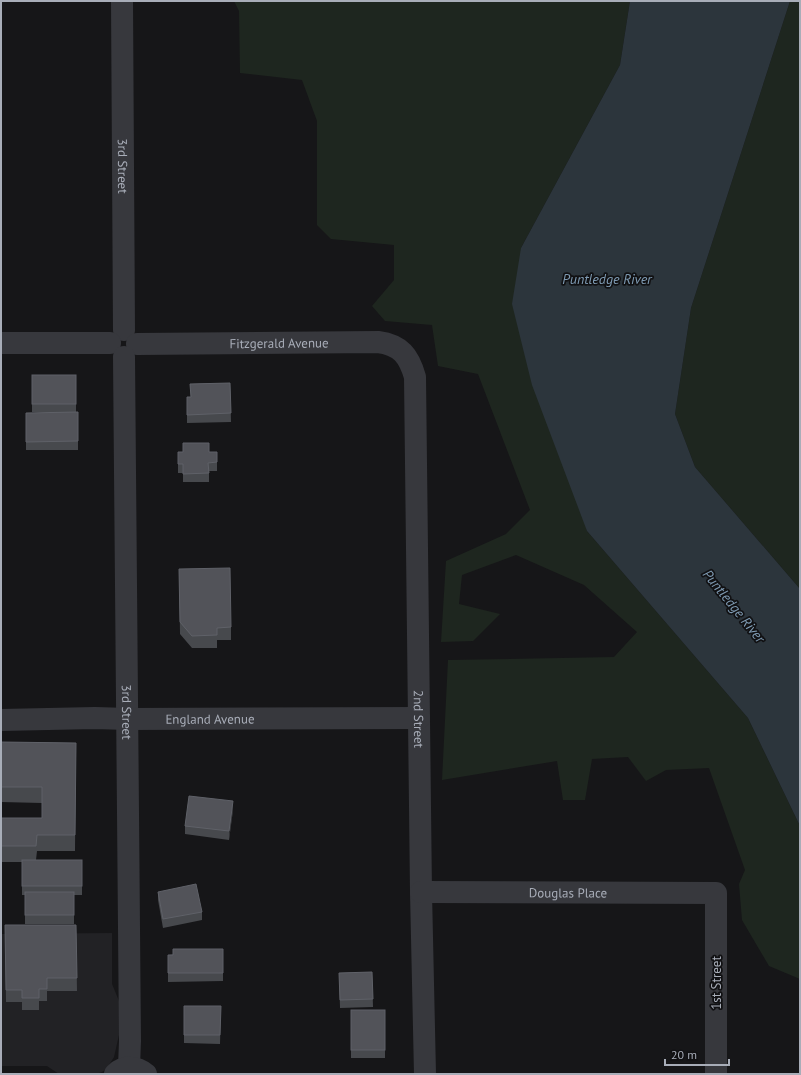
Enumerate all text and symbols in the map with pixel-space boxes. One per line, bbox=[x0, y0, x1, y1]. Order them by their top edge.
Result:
street label: 3rd Street bbox=[114, 138, 131, 194]
water label: Puntledge River bbox=[562, 270, 653, 288]
street label: Fitzgerald Avenue bbox=[229, 334, 329, 352]
water label: Puntledge River bbox=[699, 566, 770, 648]
street label: 3rd Street bbox=[118, 684, 135, 740]
street label: 2nd Street bbox=[410, 690, 427, 749]
street label: England Avenue bbox=[165, 711, 255, 728]
street label: Douglas Place bbox=[529, 884, 607, 902]
street label: 1st Street bbox=[708, 956, 725, 1010]
scale bar bbox=[665, 1041, 729, 1067]
text: 20 m bbox=[671, 1047, 697, 1062]

